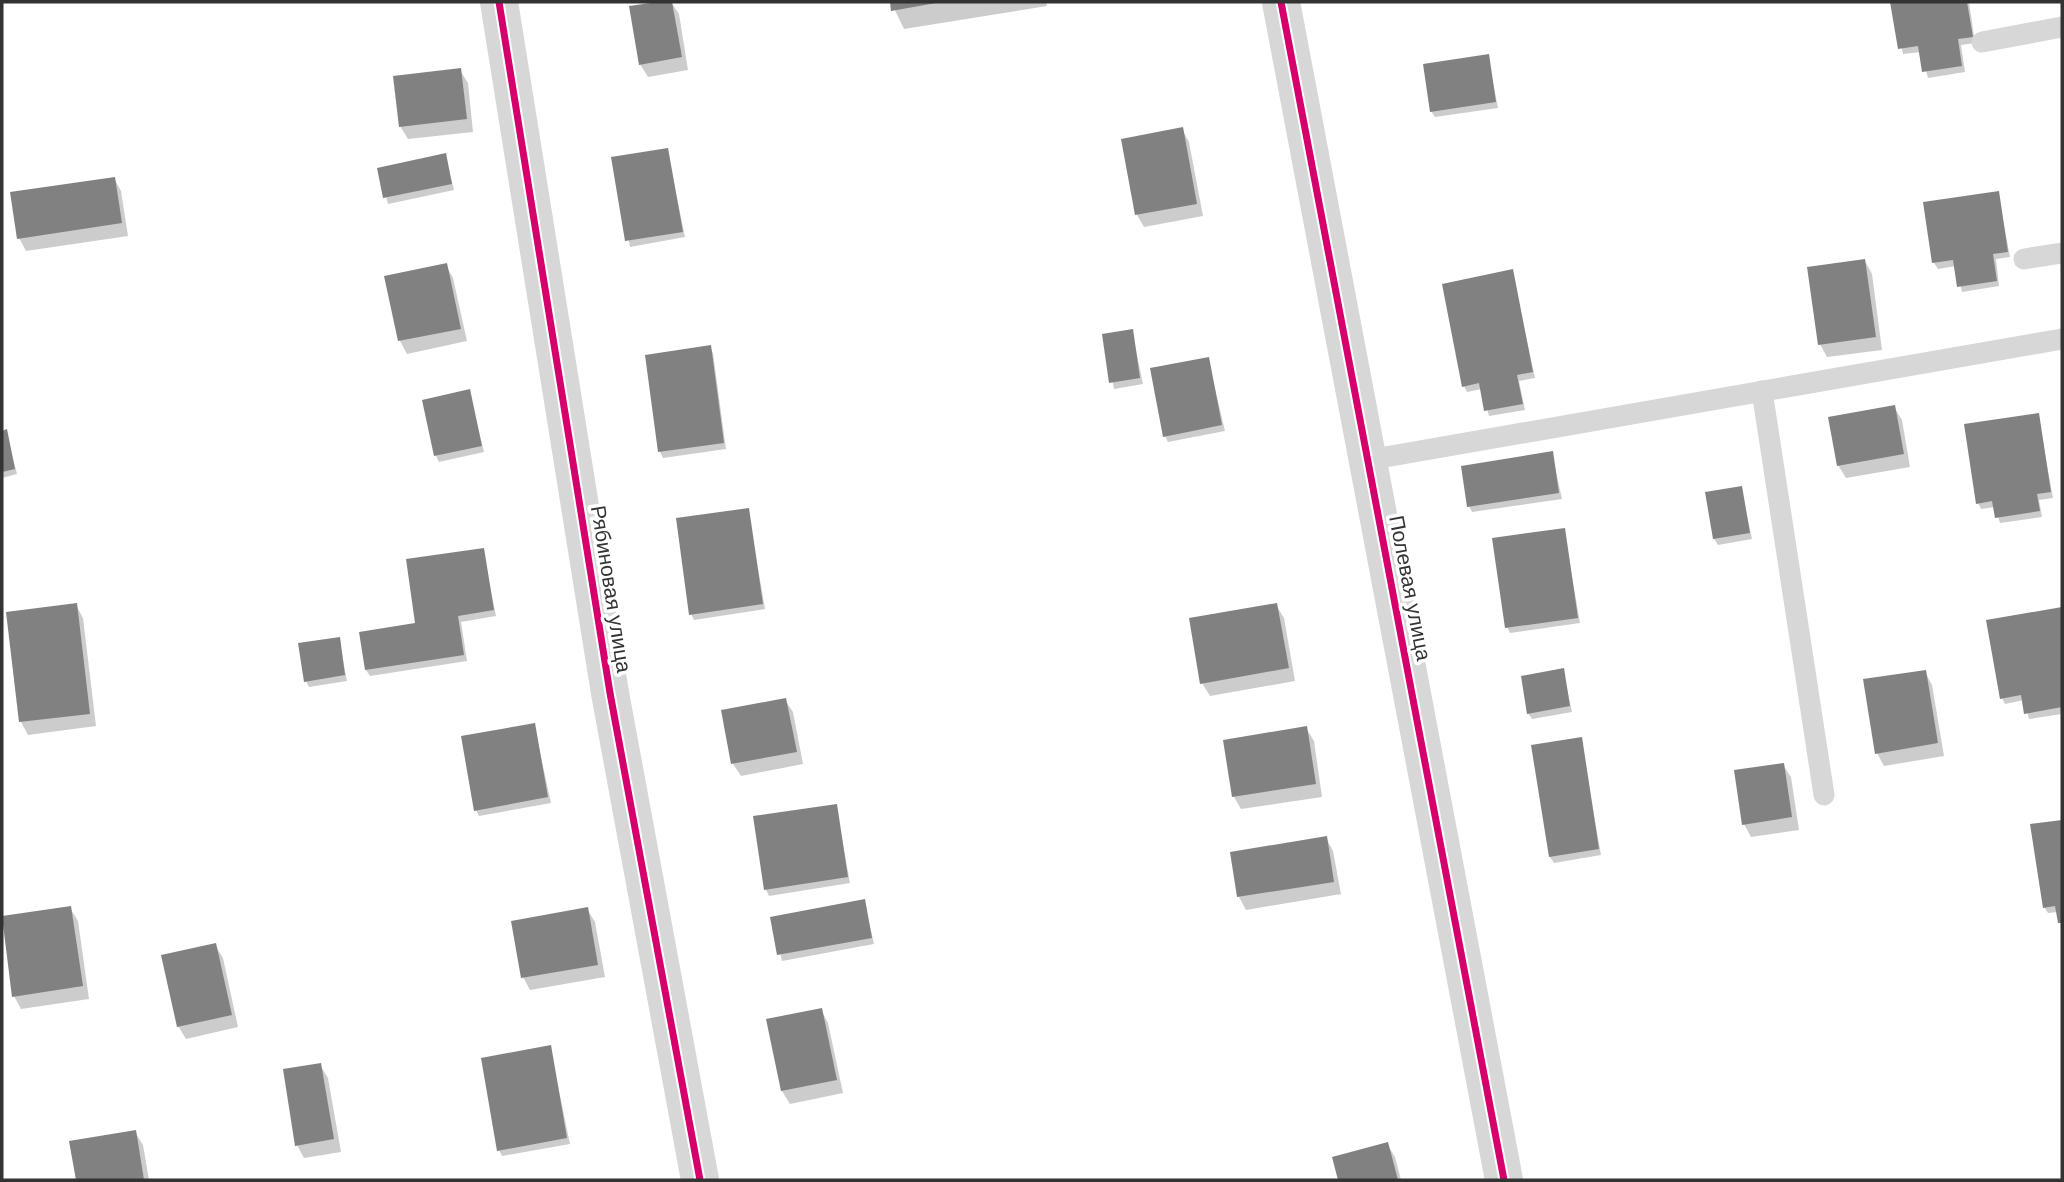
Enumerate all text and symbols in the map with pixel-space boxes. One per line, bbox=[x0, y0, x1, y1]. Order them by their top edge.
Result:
street label: Рябиновая улица bbox=[584, 503, 638, 675]
street label: Полевая улица bbox=[1382, 513, 1438, 663]

